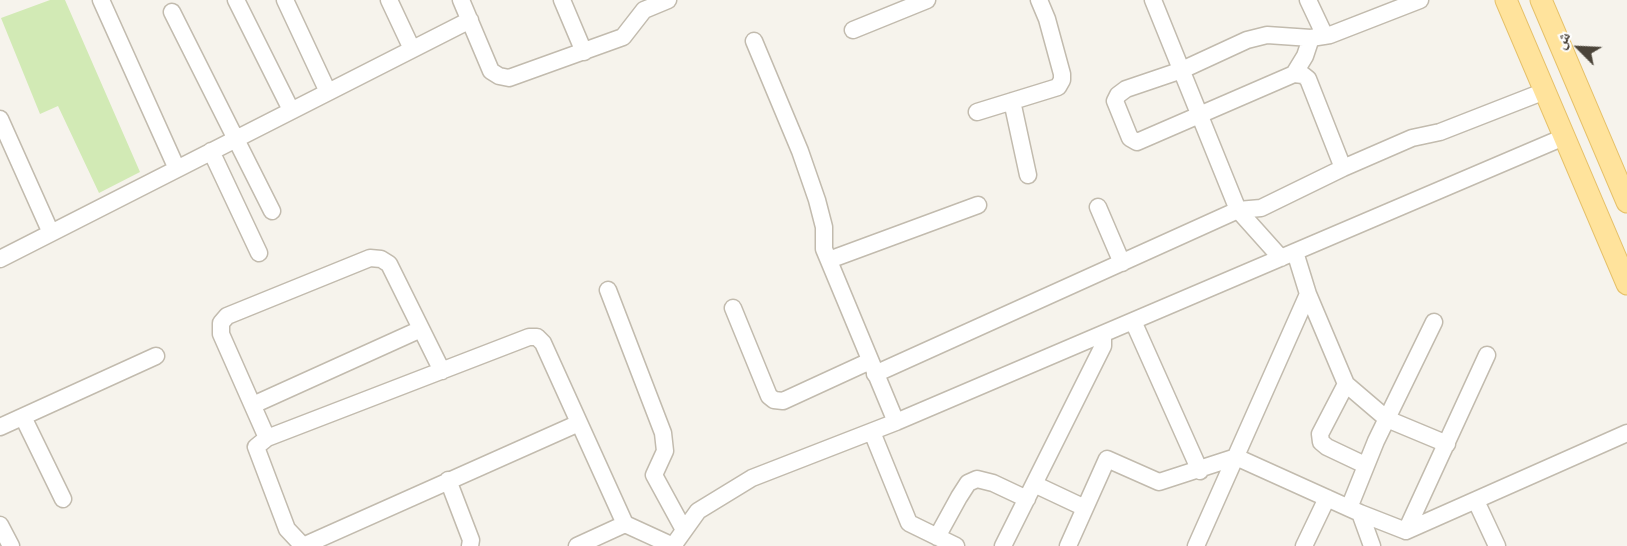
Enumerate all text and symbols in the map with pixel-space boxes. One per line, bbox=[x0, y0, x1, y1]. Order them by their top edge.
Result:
north arrow bbox=[1549, 18, 1609, 78]
text: ش bbox=[1551, 29, 1573, 52]

